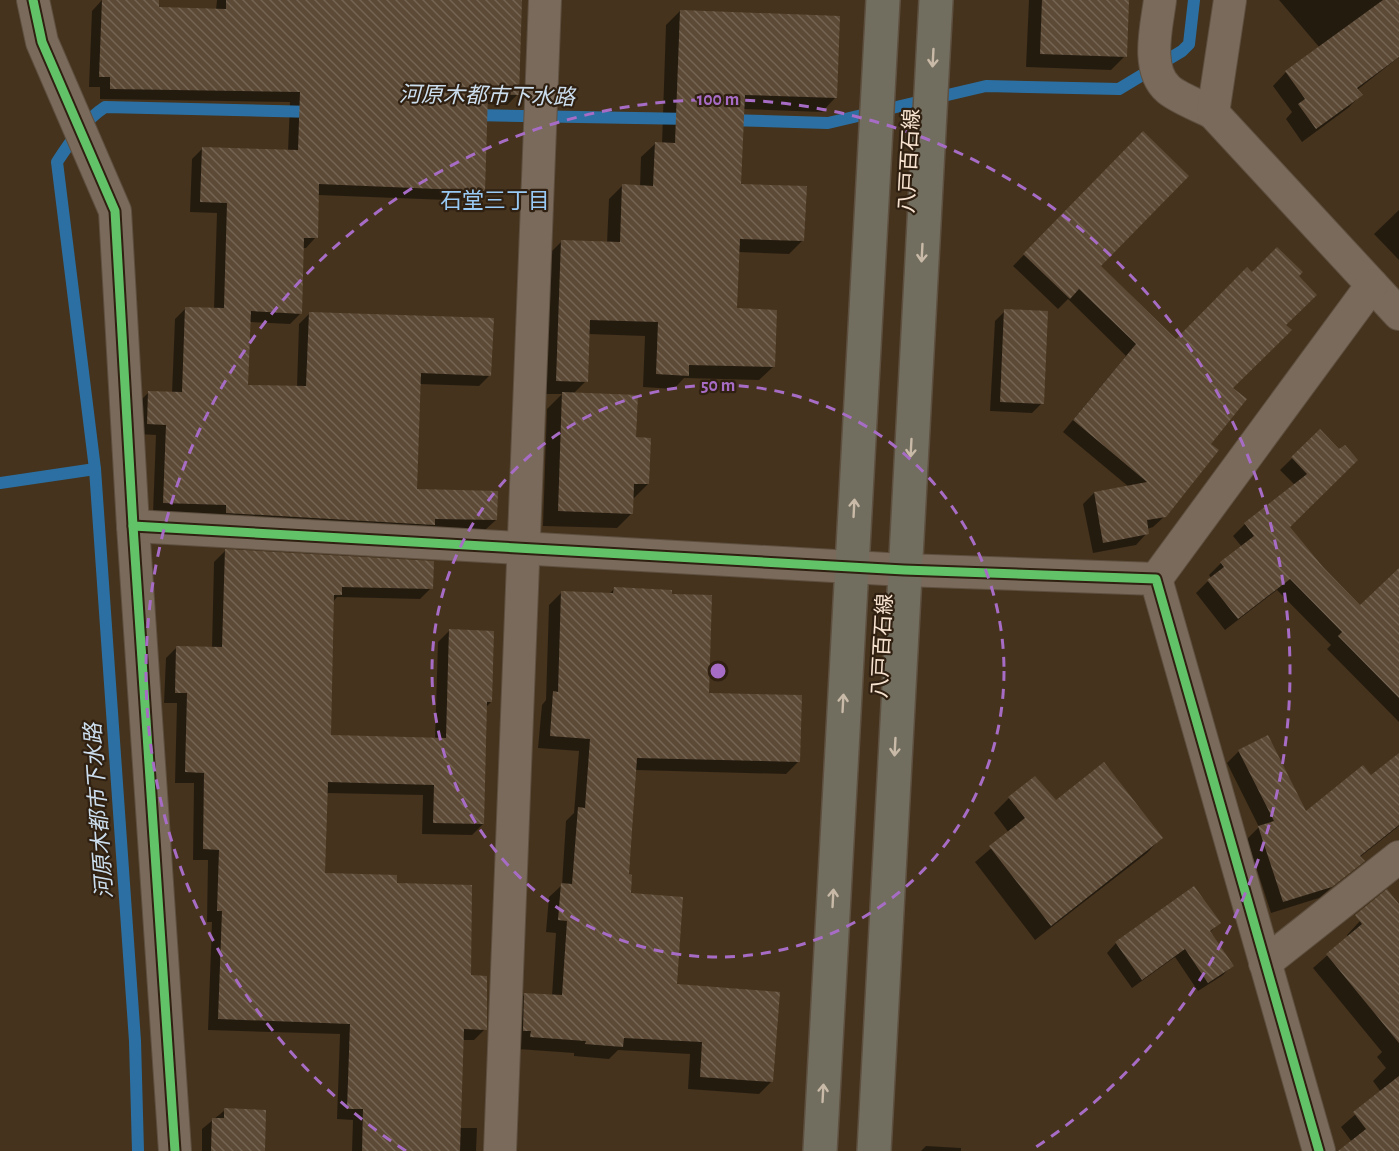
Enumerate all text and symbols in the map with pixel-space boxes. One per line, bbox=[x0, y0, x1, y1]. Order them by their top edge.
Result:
one-way arrow bbox=[927, 48, 938, 68]
water label: 河原木都市下水路 bbox=[399, 82, 577, 109]
text: 100 m bbox=[697, 91, 739, 109]
street label: 八戸百石線 bbox=[895, 108, 923, 214]
district label: 石堂三丁目 bbox=[440, 189, 550, 212]
one-way arrow bbox=[916, 243, 927, 263]
text: 50 m bbox=[701, 377, 735, 395]
one-way arrow bbox=[905, 437, 916, 457]
one-way arrow bbox=[848, 499, 859, 519]
street label: 八戸百石線 bbox=[868, 593, 896, 699]
centre of rings bbox=[708, 661, 728, 681]
one-way arrow bbox=[838, 694, 849, 714]
water label: 河原木都市下水路 bbox=[81, 720, 116, 900]
one-way arrow bbox=[889, 737, 900, 757]
one-way arrow bbox=[827, 888, 838, 908]
one-way arrow bbox=[817, 1083, 828, 1103]

